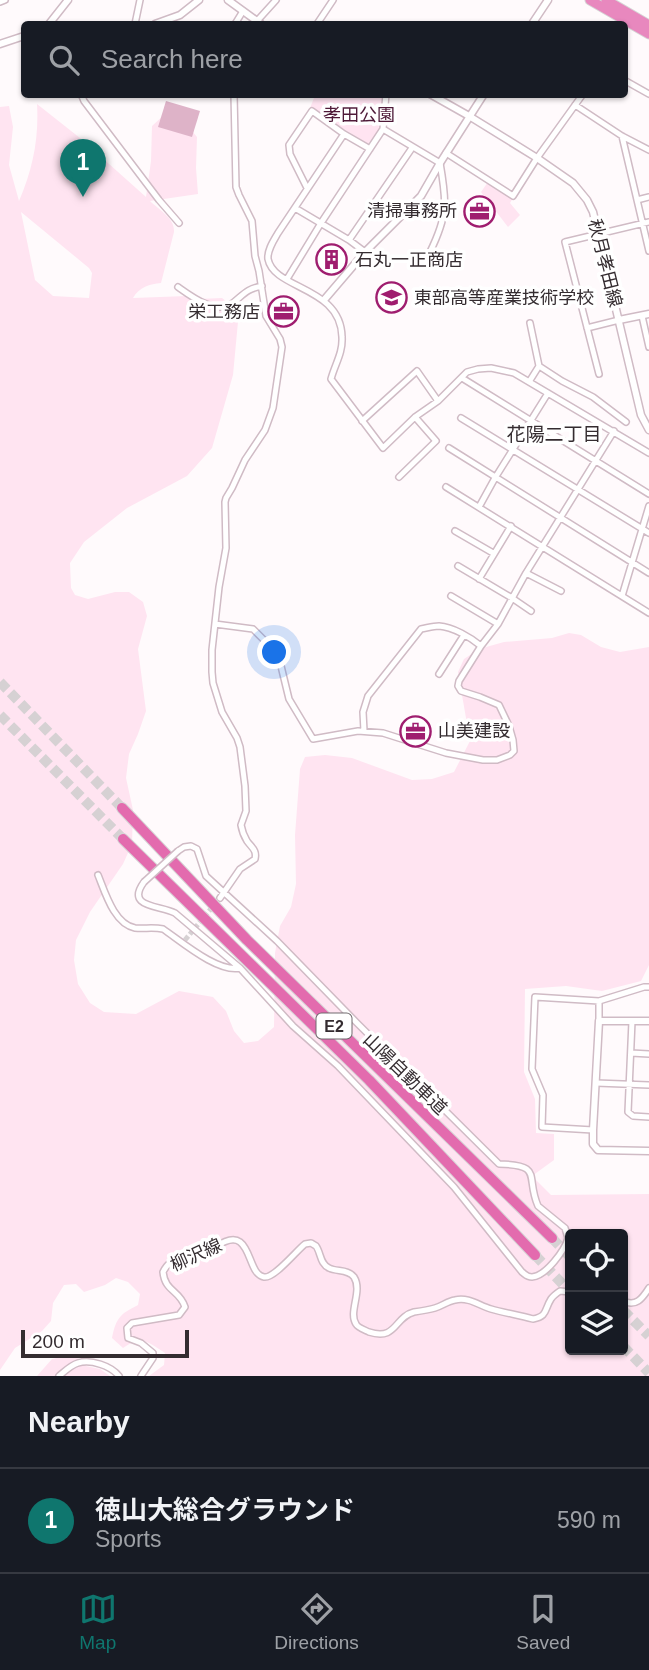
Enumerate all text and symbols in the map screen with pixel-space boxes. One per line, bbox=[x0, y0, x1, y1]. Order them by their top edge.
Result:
search box bbox=[21, 21, 628, 98]
icon: search bbox=[45, 41, 83, 79]
text: Search here bbox=[101, 44, 243, 74]
park label: 孝田公園 bbox=[323, 105, 395, 125]
pin: 1 bbox=[60, 139, 106, 197]
office icon: 清掃事務所 bbox=[463, 194, 497, 228]
place label: 清掃事務所 bbox=[367, 201, 457, 221]
street label: 秋月孝田線 bbox=[584, 217, 626, 309]
building icon: 石丸一正商店 bbox=[315, 243, 349, 277]
place label: 石丸一正商店 bbox=[355, 250, 463, 270]
school or university icon: 東部高等産業技術学校 bbox=[374, 281, 408, 315]
place label: 東部高等産業技術学校 bbox=[414, 288, 594, 308]
office icon: 栄工務店 bbox=[266, 295, 300, 329]
place label: 栄工務店 bbox=[188, 302, 260, 322]
district label: 花陽二丁目 bbox=[506, 424, 602, 445]
your location bbox=[257, 635, 291, 669]
office icon: 山美建設 bbox=[398, 714, 432, 748]
place label: 山美建設 bbox=[438, 721, 510, 741]
road number: E2 bbox=[316, 1014, 352, 1038]
street label: 山陽自動車道 bbox=[359, 1029, 451, 1119]
map controls bbox=[565, 1229, 628, 1355]
button: locate bbox=[565, 1229, 628, 1292]
street label: 柳沢線 bbox=[167, 1235, 225, 1275]
button: layers bbox=[565, 1292, 628, 1355]
scale bar bbox=[21, 1327, 189, 1359]
text: 200 m bbox=[32, 1331, 85, 1352]
text: Nearby bbox=[28, 1405, 130, 1438]
text: 徳山大総合グラウンド bbox=[95, 1495, 355, 1525]
text: 1 bbox=[45, 1507, 57, 1533]
text: 590 m bbox=[557, 1507, 621, 1533]
text: Sports bbox=[95, 1526, 161, 1552]
tab: Map bbox=[79, 1590, 117, 1654]
tab: Directions bbox=[274, 1590, 359, 1654]
tab: Saved bbox=[516, 1590, 570, 1654]

